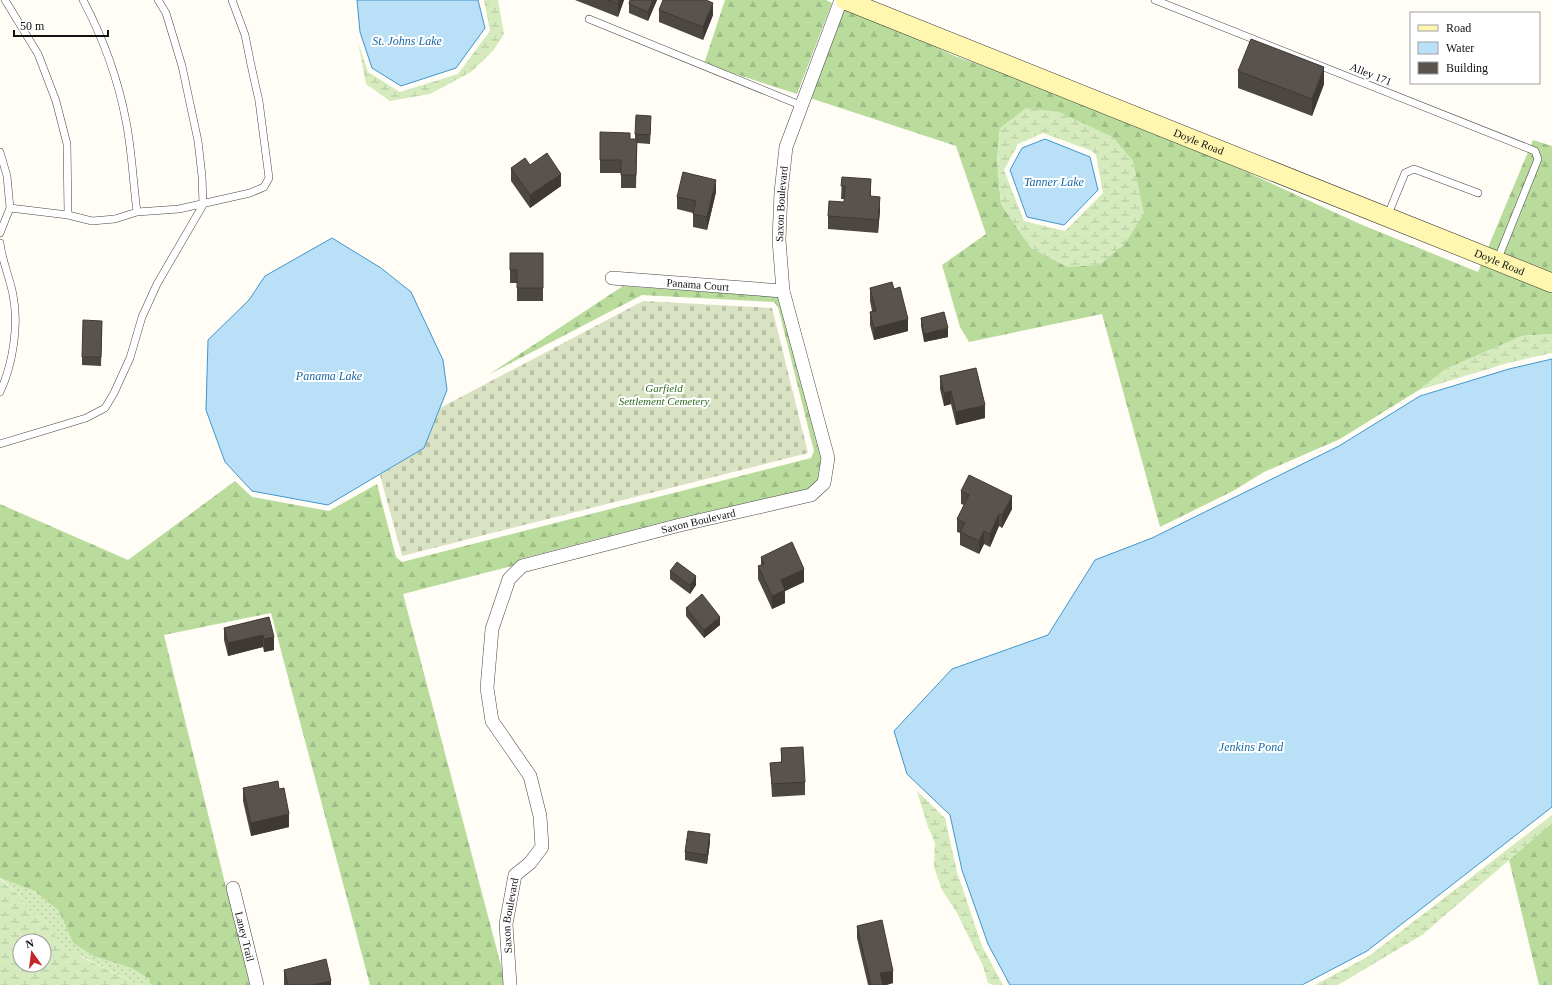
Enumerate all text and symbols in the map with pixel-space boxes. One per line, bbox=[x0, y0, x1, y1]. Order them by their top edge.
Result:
scale bar bbox=[14, 12, 108, 38]
legend bbox=[1410, 12, 1540, 84]
text: 50 m bbox=[20, 19, 45, 33]
text: Road bbox=[1446, 21, 1471, 35]
water label: St. Johns Lake bbox=[372, 34, 443, 48]
text: Water bbox=[1446, 41, 1474, 55]
street label: Alley 171 bbox=[1348, 60, 1394, 88]
text: Building bbox=[1446, 61, 1488, 75]
street label: Doyle Road bbox=[1172, 126, 1226, 157]
street label: Saxon Boulevard bbox=[773, 165, 790, 242]
water label: Tanner Lake bbox=[1024, 175, 1085, 189]
street label: Doyle Road bbox=[1473, 247, 1527, 278]
street label: Panama Court bbox=[666, 276, 729, 293]
water label: Panama Lake bbox=[295, 369, 363, 383]
park label: Garfield Settlement Cemetery bbox=[619, 382, 709, 407]
street label: Saxon Boulevard bbox=[660, 506, 737, 536]
water label: Jenkins Pond bbox=[1219, 740, 1284, 754]
street label: Saxon Boulevard bbox=[500, 876, 520, 954]
street label: Laney Trail bbox=[233, 910, 257, 963]
north arrow bbox=[12, 933, 52, 973]
text: N bbox=[24, 937, 35, 950]

